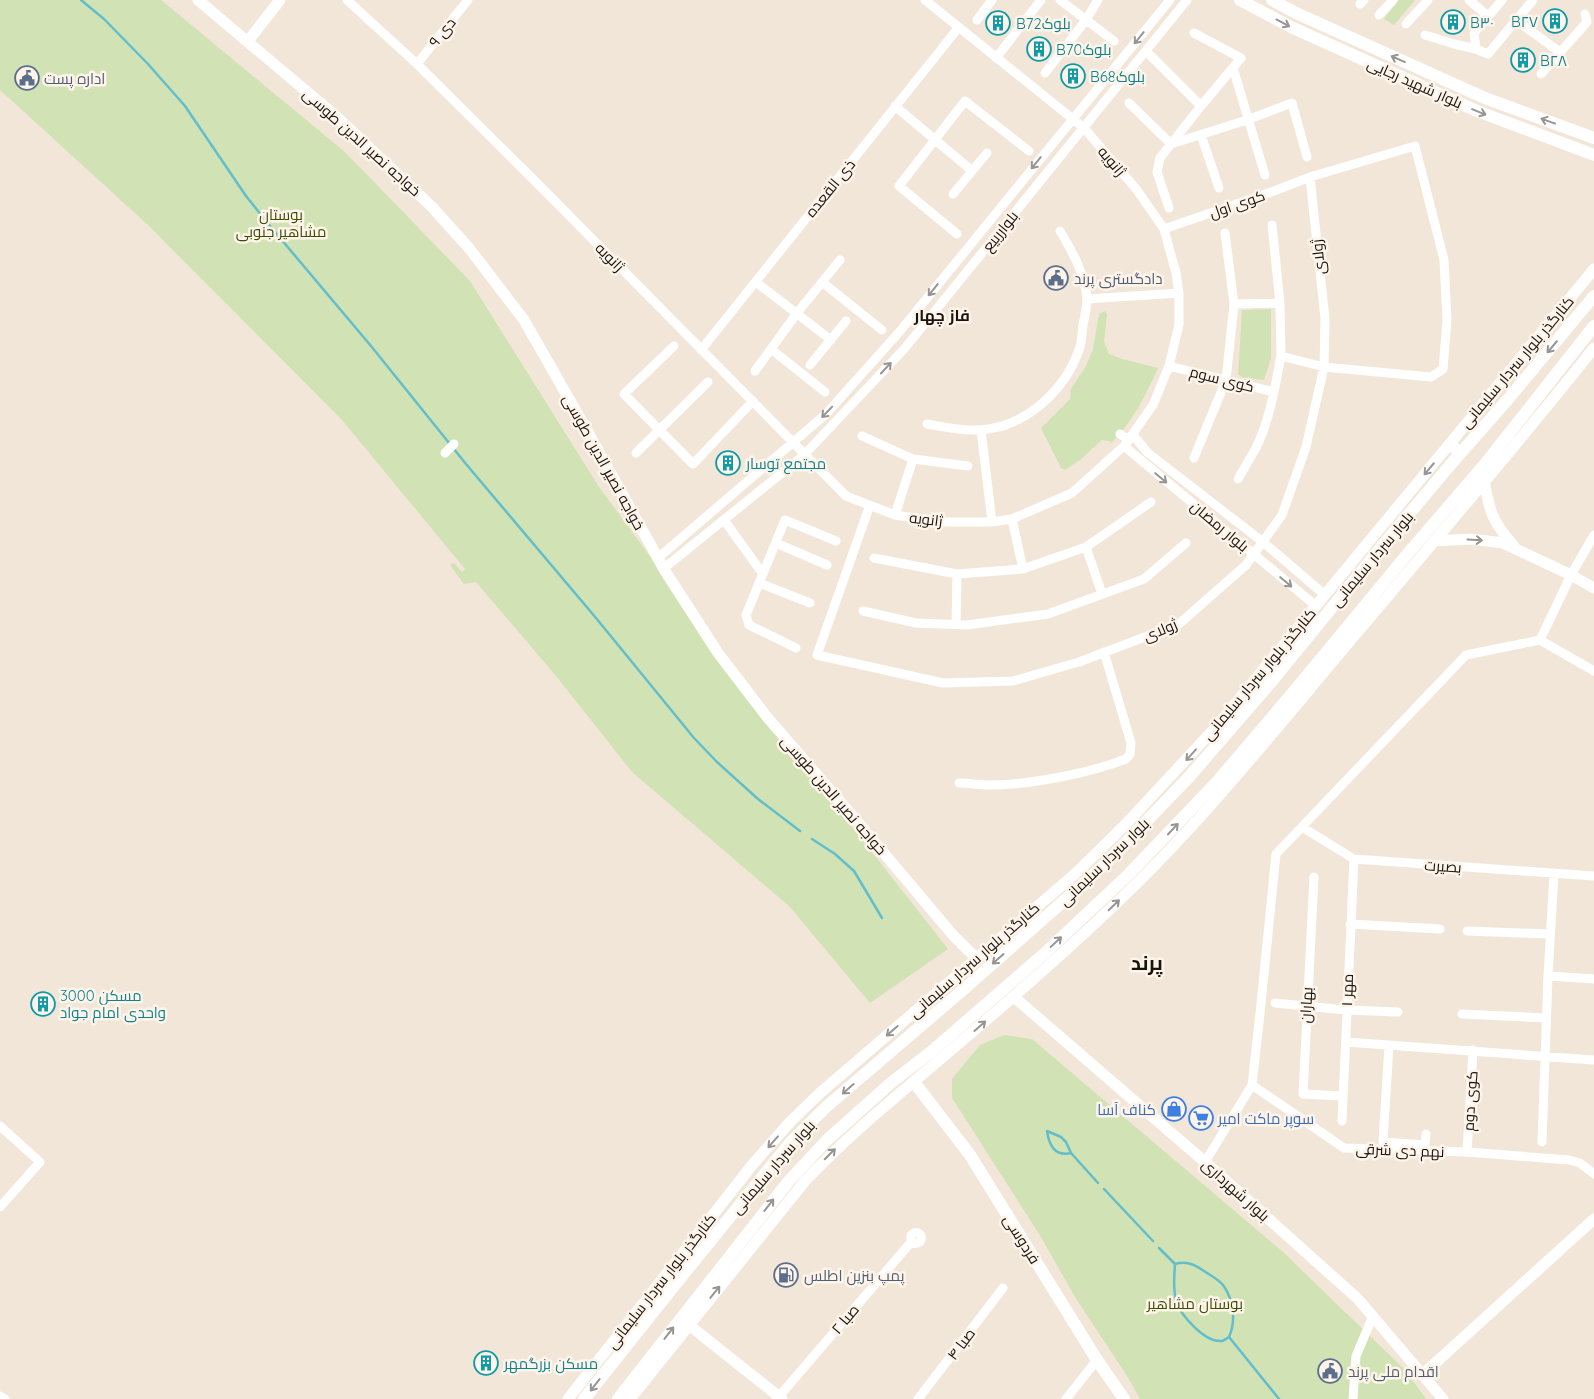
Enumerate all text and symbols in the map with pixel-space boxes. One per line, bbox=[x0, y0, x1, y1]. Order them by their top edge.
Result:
building icon: B۲۷ bbox=[1542, 8, 1568, 34]
building icon: B۳۰ bbox=[1440, 9, 1466, 35]
building icon: B72بلوک bbox=[985, 10, 1011, 36]
place label: B۲۷ bbox=[1511, 12, 1538, 31]
street label: ۹ دی bbox=[424, 13, 460, 51]
place label: B۳۰ bbox=[1470, 13, 1494, 32]
place label: B72بلوک bbox=[1016, 14, 1071, 33]
one-way arrow bbox=[1275, 19, 1290, 28]
one-way arrow bbox=[1133, 31, 1144, 44]
building icon: B70بلوک bbox=[1026, 36, 1052, 62]
place label: B70بلوک bbox=[1056, 40, 1111, 59]
building icon: B۲۸ bbox=[1510, 47, 1536, 73]
place label: B۲۸ bbox=[1540, 51, 1567, 70]
one-way arrow bbox=[1391, 53, 1406, 63]
street label: بلوار شهید رجایی bbox=[1364, 54, 1466, 113]
building icon: B68بلوک bbox=[1060, 63, 1086, 89]
public building icon: اداره پست bbox=[14, 65, 40, 91]
place label: B68بلوک bbox=[1090, 67, 1145, 86]
place label: اداره پست bbox=[44, 69, 105, 89]
street label: خواجه نصیر الدین طوسی bbox=[298, 84, 425, 201]
one-way arrow bbox=[1471, 108, 1486, 117]
one-way arrow bbox=[1541, 116, 1556, 125]
street label: ژانویه bbox=[1094, 142, 1130, 180]
street label: ذی القعده bbox=[801, 155, 860, 221]
one-way arrow bbox=[1030, 157, 1041, 170]
street label: کوی اول bbox=[1207, 186, 1268, 223]
park label: بوستان مشاهیر جنوبی bbox=[236, 205, 326, 242]
street label: بلوارربیع bbox=[978, 207, 1024, 257]
street label: ژانویه bbox=[591, 238, 629, 276]
street label: ژولای bbox=[1307, 238, 1330, 276]
public building icon: دادگستری پرند bbox=[1043, 265, 1069, 291]
place label: دادگستری پرند bbox=[1074, 269, 1163, 289]
one-way arrow bbox=[928, 283, 939, 296]
street label: کنارگذر بلوار سردار سلیمانی bbox=[1456, 292, 1579, 433]
district label: فاز چهار bbox=[913, 305, 970, 327]
one-way arrow bbox=[1546, 340, 1557, 353]
one-way arrow bbox=[880, 362, 892, 375]
street label: کوی سوم bbox=[1187, 362, 1256, 397]
street label: خواجه نصیر الدین طوسی bbox=[558, 391, 649, 534]
one-way arrow bbox=[821, 406, 833, 419]
building icon: مجتمع توسار bbox=[715, 450, 741, 476]
place label: مجتمع توسار bbox=[745, 454, 826, 475]
one-way arrow bbox=[1423, 462, 1435, 475]
one-way arrow bbox=[1154, 472, 1167, 483]
street label: بلوار رمضان bbox=[1186, 496, 1253, 557]
street label: بلوار سردار سلیمانی bbox=[1327, 507, 1418, 611]
street label: ژانویه bbox=[908, 508, 944, 530]
one-way arrow bbox=[1467, 535, 1483, 544]
one-way arrow bbox=[1280, 576, 1293, 587]
street label: کنارگذر بلوار سردار سلیمانی bbox=[1198, 604, 1321, 745]
street label: ژولای bbox=[1140, 614, 1180, 647]
street label: خواجه نصیر الدین طوسی bbox=[776, 731, 891, 859]
one-way arrow bbox=[1185, 748, 1197, 761]
street label: بلوار سردار سلیمانی bbox=[1055, 814, 1154, 911]
one-way arrow bbox=[1167, 822, 1179, 835]
street label: بصیرت bbox=[1424, 855, 1462, 877]
street label: کنارگذر بلوار سردار سلیمانی bbox=[905, 898, 1044, 1023]
one-way arrow bbox=[1107, 899, 1120, 911]
one-way arrow bbox=[1050, 936, 1063, 948]
district label: پرند bbox=[1131, 950, 1163, 977]
one-way arrow bbox=[991, 954, 1004, 965]
street label: مهر ۱ bbox=[1337, 973, 1358, 1007]
place label: مسکن 3000 واحدی امام جواد bbox=[60, 986, 166, 1023]
street label: بهاران bbox=[1296, 986, 1317, 1024]
building icon: مسکن 3000 واحدی امام جواد bbox=[30, 991, 56, 1017]
one-way arrow bbox=[973, 1021, 986, 1032]
one-way arrow bbox=[885, 1025, 898, 1037]
street label: کوی دوم bbox=[1458, 1070, 1483, 1132]
one-way arrow bbox=[842, 1083, 855, 1094]
shop icon: کناف آسا bbox=[1161, 1096, 1187, 1122]
place label: کناف آسا bbox=[1097, 1100, 1156, 1119]
supermarket icon: سوپر ماکت امیر bbox=[1188, 1105, 1214, 1131]
place label: سوپر ماکت امیر bbox=[1217, 1109, 1314, 1129]
street label: بلوار سردار سلیمانی bbox=[727, 1116, 820, 1219]
one-way arrow bbox=[767, 1135, 778, 1148]
street label: نهم دی شرقی bbox=[1355, 1139, 1445, 1162]
one-way arrow bbox=[824, 1148, 836, 1160]
street label: بلوار شهرداری bbox=[1197, 1155, 1274, 1226]
one-way arrow bbox=[764, 1199, 775, 1212]
street label: کنارگذر بلوار سردار سلیمانی bbox=[602, 1209, 721, 1353]
street label: فردوسی bbox=[999, 1211, 1045, 1268]
fuel station icon: پمپ بنزین اطلس bbox=[773, 1262, 799, 1288]
place label: پمپ بنزین اطلس bbox=[804, 1266, 904, 1286]
one-way arrow bbox=[709, 1286, 720, 1299]
park label: بوستان مشاهیر bbox=[1146, 1294, 1243, 1314]
street label: صبا ۲ bbox=[827, 1300, 863, 1338]
street label: صبا ۴ bbox=[943, 1324, 979, 1364]
one-way arrow bbox=[664, 1326, 674, 1340]
building icon: مسکن بزرگمهر bbox=[473, 1350, 499, 1376]
place label: مسکن بزرگمهر bbox=[503, 1354, 598, 1374]
public building icon: اقدام ملی پرند bbox=[1317, 1358, 1343, 1384]
place label: اقدام ملی پرند bbox=[1348, 1362, 1439, 1382]
one-way arrow bbox=[590, 1378, 601, 1391]

